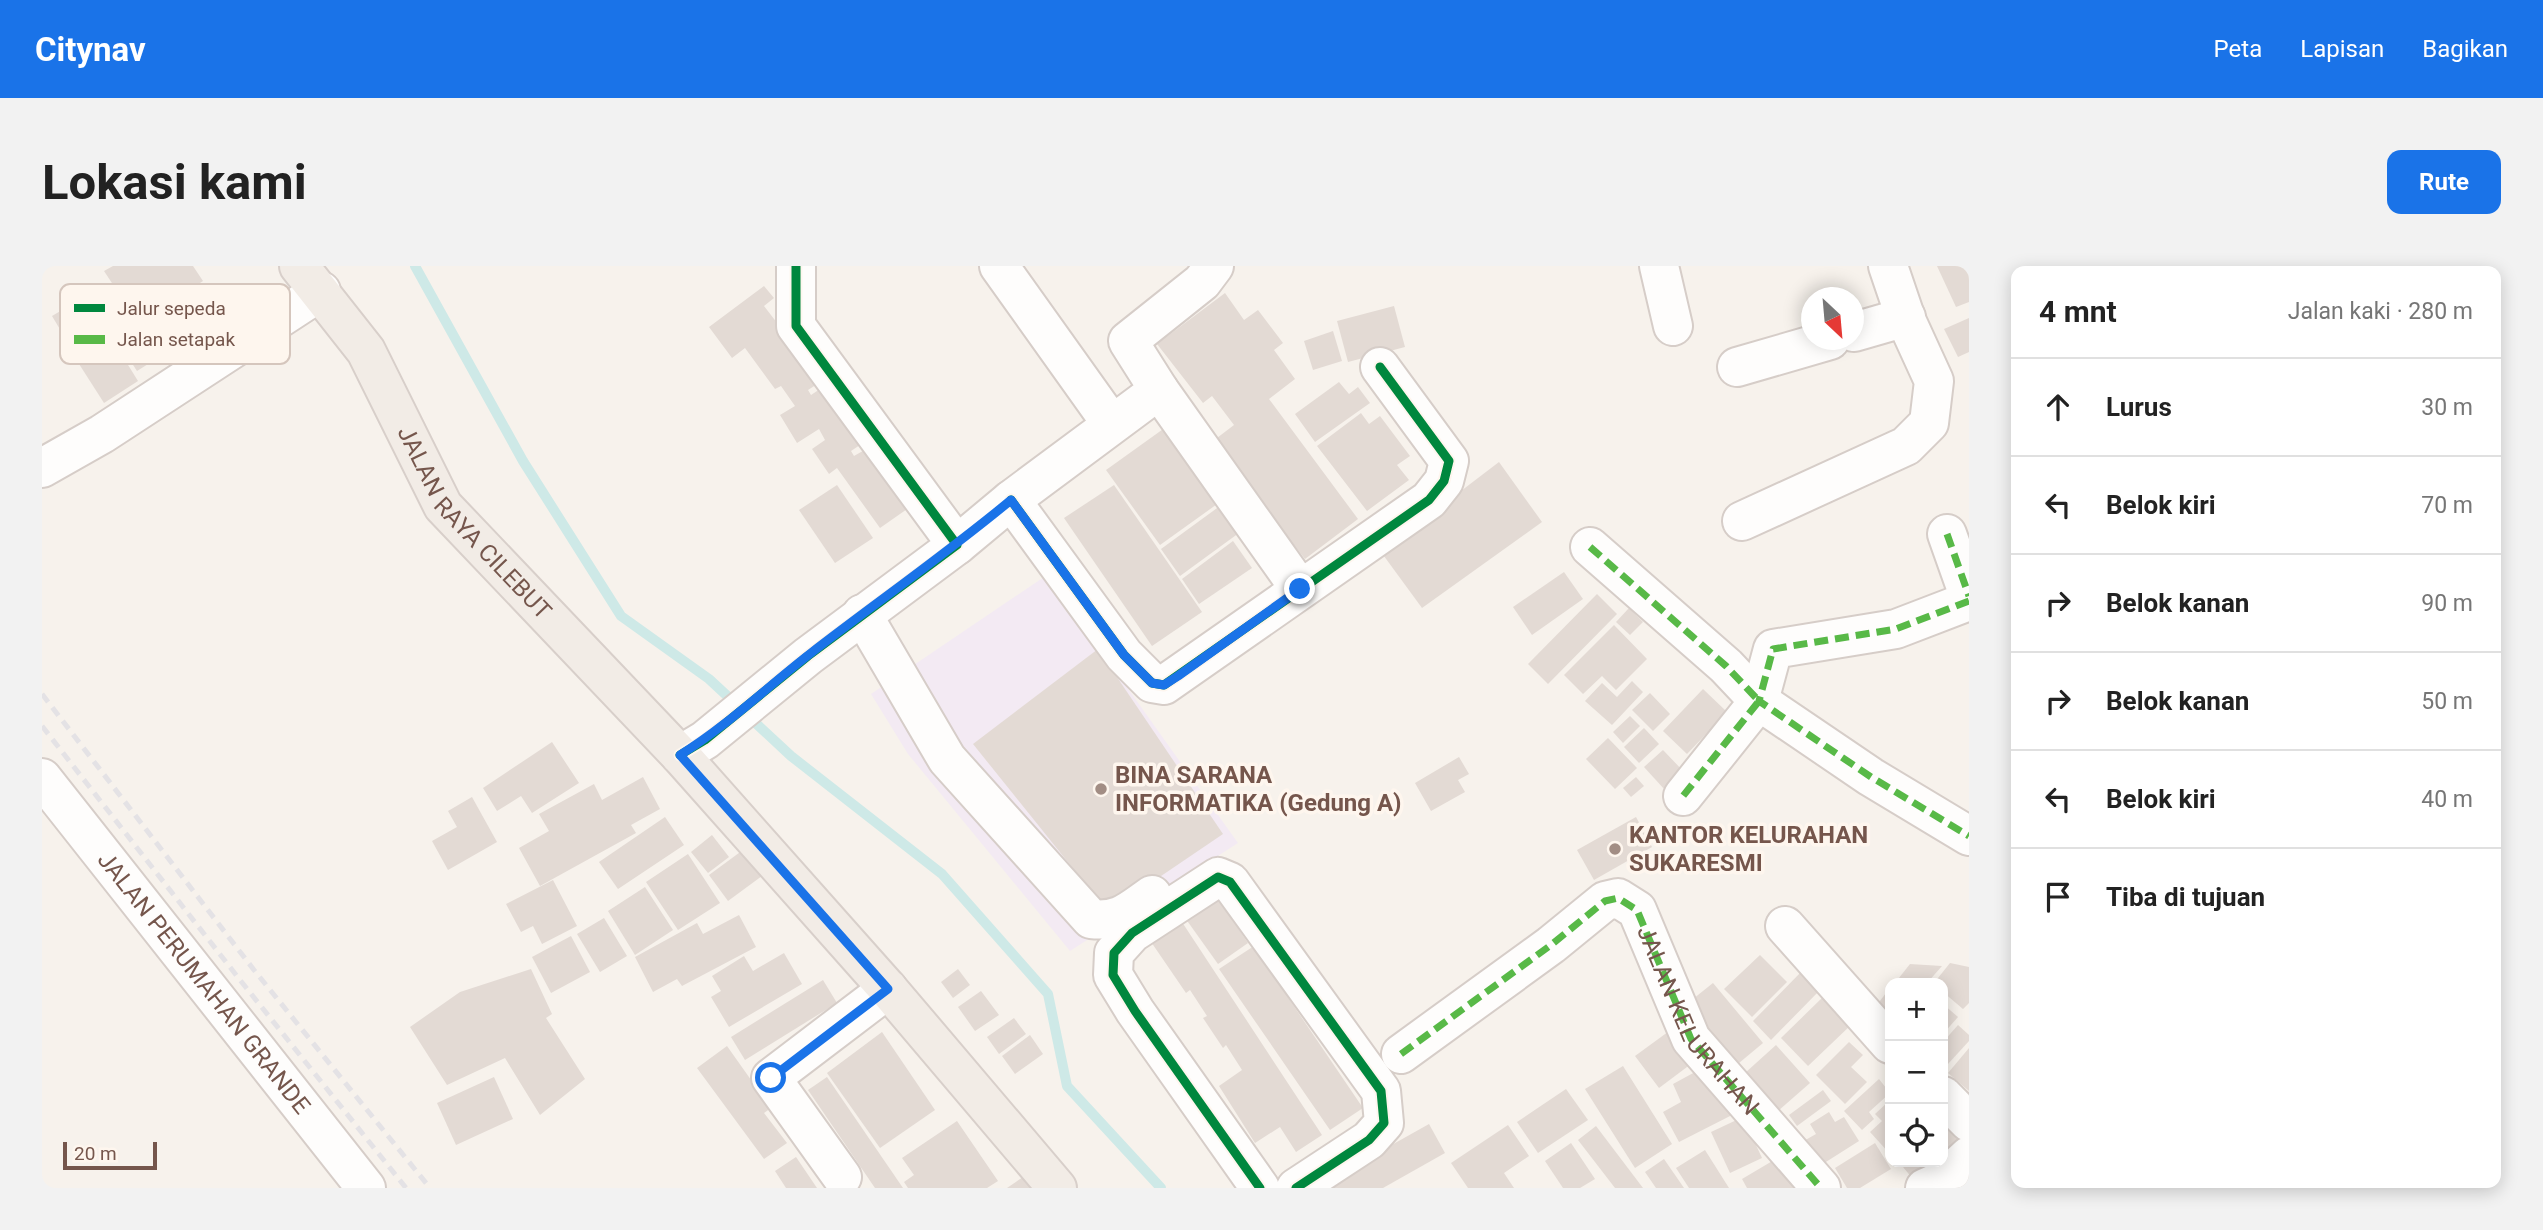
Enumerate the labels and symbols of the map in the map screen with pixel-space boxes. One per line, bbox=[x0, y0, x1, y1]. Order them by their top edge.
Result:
legend bbox=[60, 284, 290, 364]
north arrow bbox=[1801, 287, 1864, 350]
text: Jalur sepeda bbox=[117, 297, 226, 320]
text: Jalan setapak bbox=[117, 328, 235, 351]
street label: JALAN RAYA CILEBUT bbox=[392, 421, 557, 625]
route end bbox=[1284, 573, 1315, 604]
place label: BINA SARANA INFORMATIKA (Gedung A) bbox=[1115, 761, 1402, 817]
marker: BINA SARANA INFORMATIKA (Gedung A) bbox=[1093, 781, 1109, 797]
place label: KANTOR KELURAHAN SUKARESMI bbox=[1629, 821, 1868, 877]
marker: KANTOR KELURAHAN SUKARESMI bbox=[1607, 841, 1623, 857]
street label: JALAN PERUMAHAN GRANDE bbox=[92, 846, 316, 1119]
street label: JALAN KELURAHAN bbox=[1631, 921, 1765, 1121]
route start bbox=[755, 1062, 786, 1093]
scale bar bbox=[63, 1139, 158, 1171]

